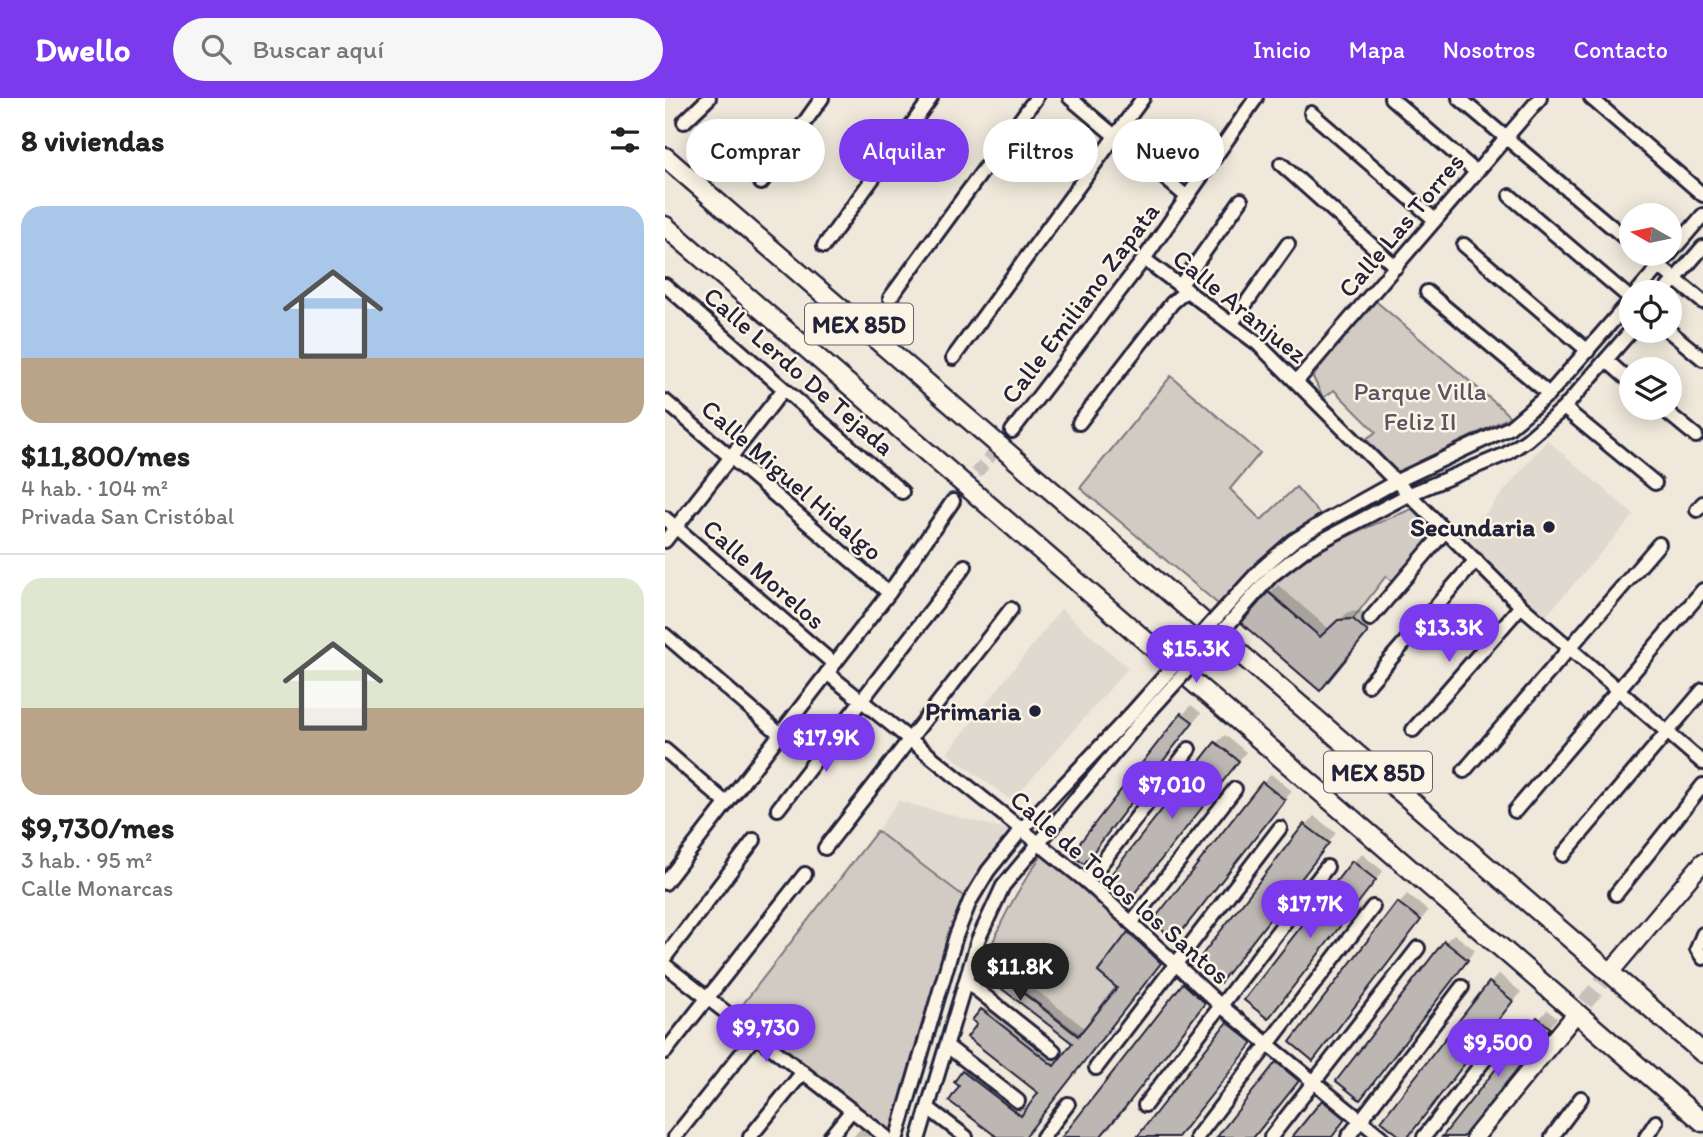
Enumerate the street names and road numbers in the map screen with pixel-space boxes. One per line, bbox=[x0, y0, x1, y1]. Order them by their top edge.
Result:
street label: Calle Las Torres bbox=[1331, 146, 1471, 304]
street label: Calle Emiliano Zapata bbox=[994, 196, 1166, 410]
street label: Calle Aranjuez bbox=[1166, 242, 1314, 370]
street label: Calle Lerdo De Tejada bbox=[697, 280, 901, 463]
road number: MEX 85D bbox=[805, 304, 913, 344]
street label: Calle Miguel Hidalgo bbox=[695, 392, 889, 568]
street label: Calle Morelos bbox=[696, 512, 832, 636]
road number: MEX 85D bbox=[1324, 752, 1432, 792]
street label: Calle de Todos los Santos bbox=[1004, 783, 1236, 991]

